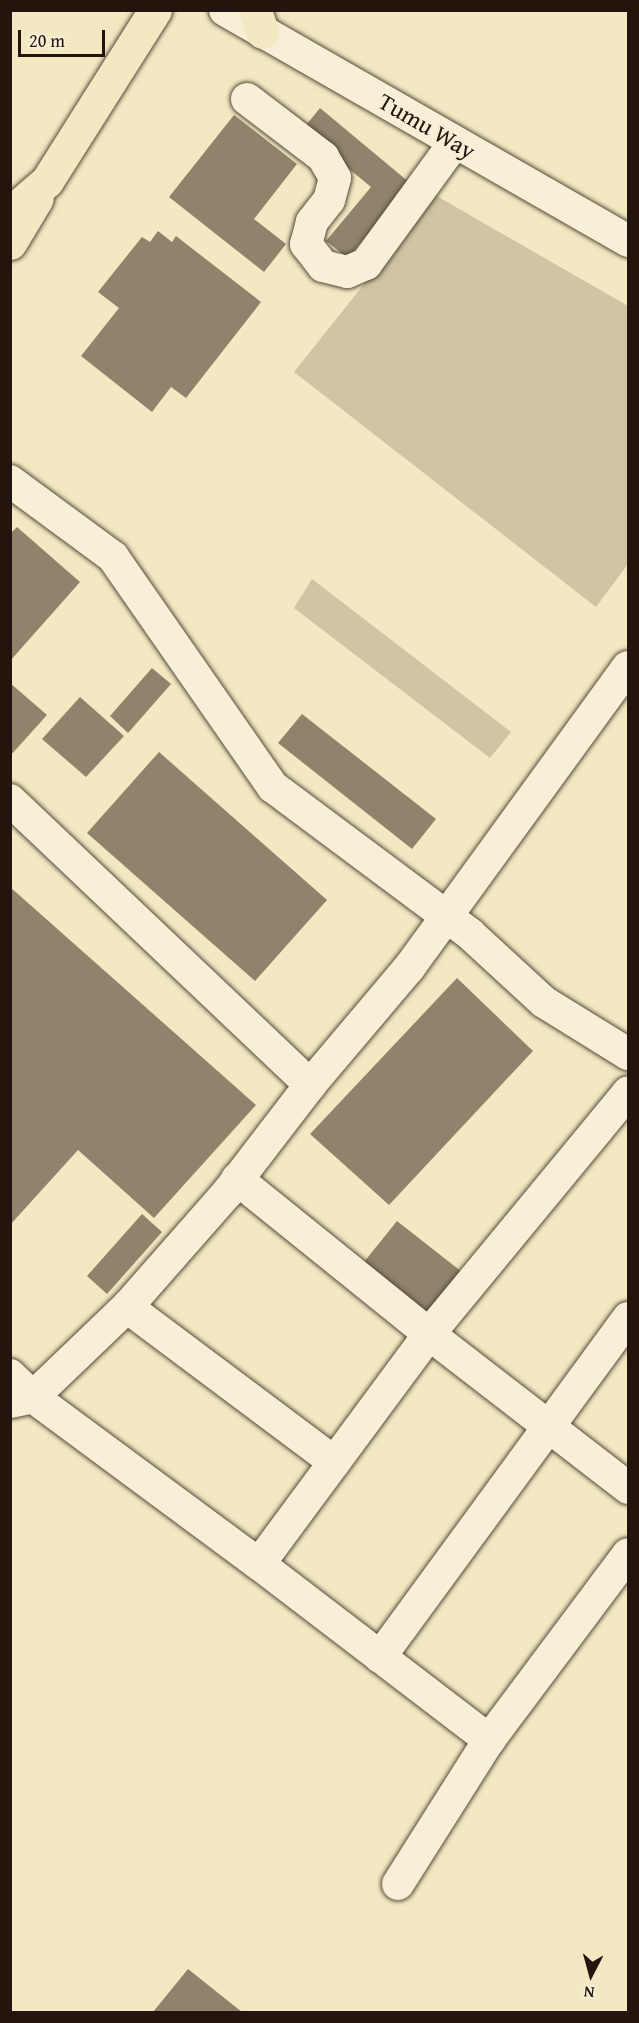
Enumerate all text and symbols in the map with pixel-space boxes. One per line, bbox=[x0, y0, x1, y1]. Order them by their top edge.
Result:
scale bar bbox=[21, 18, 108, 56]
text: 20 m bbox=[29, 27, 65, 54]
street label: Tumu Way bbox=[373, 87, 481, 165]
north arrow bbox=[561, 1945, 621, 2005]
text: N bbox=[583, 1980, 596, 2005]

